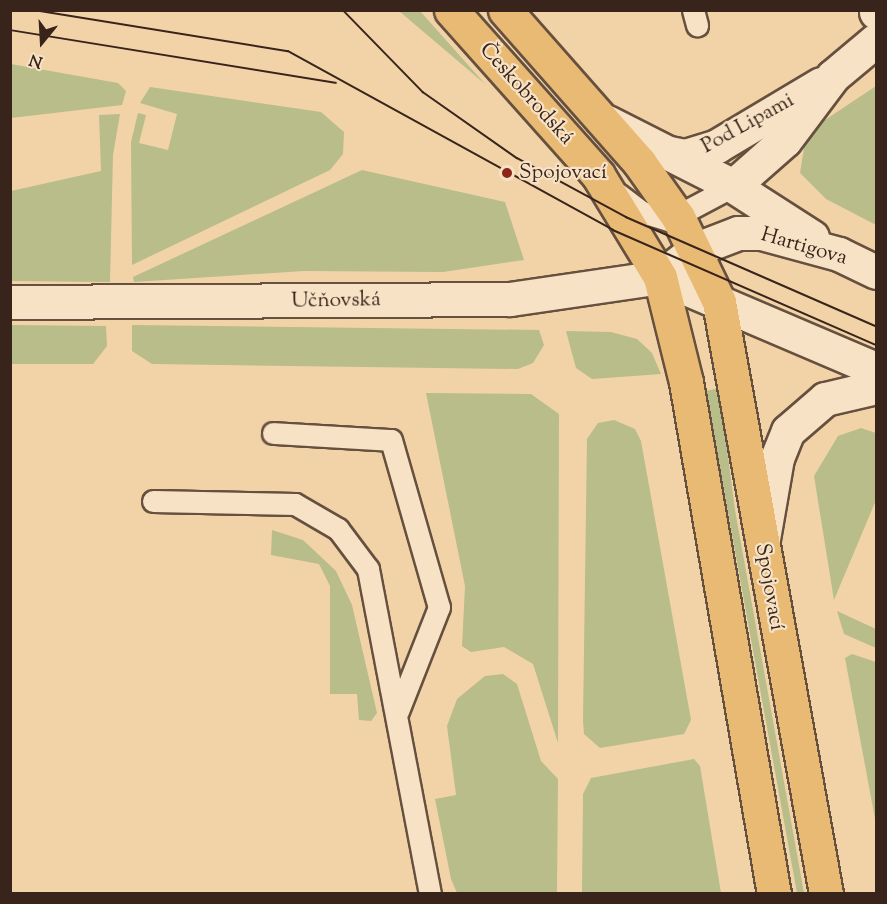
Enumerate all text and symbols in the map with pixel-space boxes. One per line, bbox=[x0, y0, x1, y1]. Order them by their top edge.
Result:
north arrow bbox=[12, 12, 72, 72]
street label: Českobrodská bbox=[474, 38, 578, 150]
text: N bbox=[27, 47, 46, 73]
street label: Pod Lipami bbox=[697, 88, 799, 160]
place label: Spojovací bbox=[519, 160, 607, 186]
marker: Spojovací bbox=[500, 166, 514, 180]
street label: Hartigova bbox=[758, 223, 850, 271]
street label: Učňovská bbox=[291, 288, 381, 314]
street label: Spojovací bbox=[749, 541, 789, 633]

